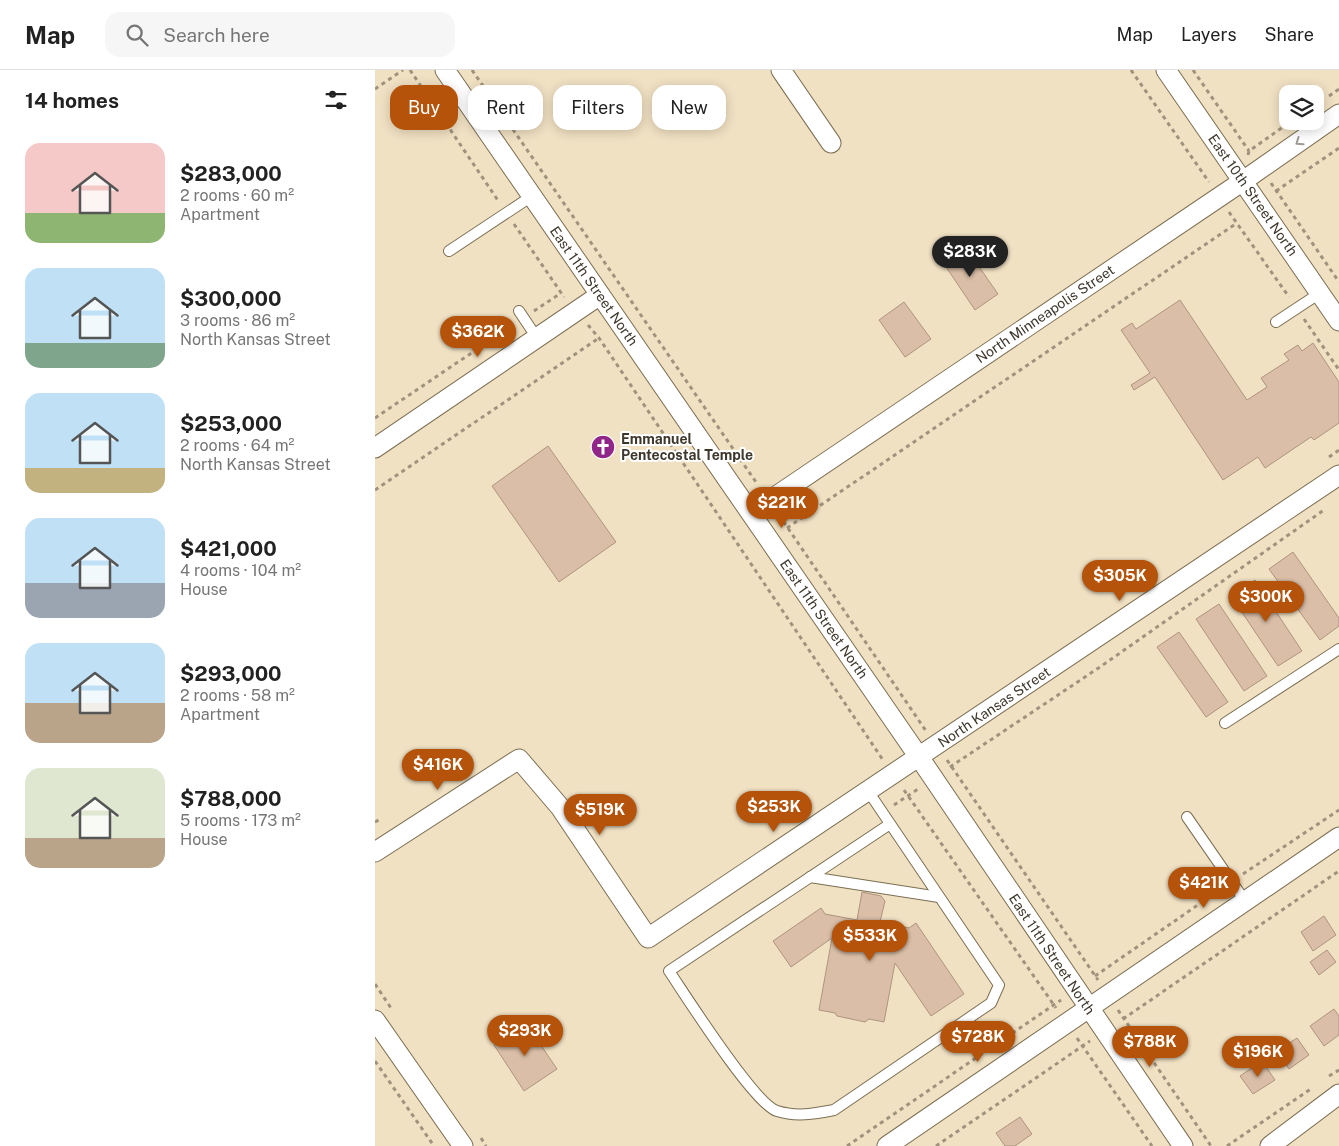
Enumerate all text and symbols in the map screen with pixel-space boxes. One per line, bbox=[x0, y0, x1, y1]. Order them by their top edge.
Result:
search box bbox=[105, 12, 455, 57]
text: Map bbox=[25, 21, 75, 49]
icon: search bbox=[123, 21, 151, 49]
text: Search here bbox=[163, 24, 270, 46]
text: Map bbox=[1117, 24, 1153, 45]
text: Layers bbox=[1181, 24, 1237, 45]
text: Share bbox=[1265, 24, 1314, 45]
chip: Buy bbox=[390, 85, 458, 130]
chip: Rent bbox=[468, 85, 543, 130]
chip: Filters bbox=[553, 85, 642, 130]
chip: New bbox=[652, 85, 726, 130]
map controls bbox=[1279, 85, 1324, 130]
button: layers bbox=[1279, 85, 1324, 130]
icon: filters bbox=[322, 86, 350, 114]
text: 14 homes bbox=[25, 88, 119, 113]
street label: East 10th Street North bbox=[1205, 131, 1301, 259]
one-way arrow bbox=[1295, 136, 1305, 145]
text: $283,000 bbox=[180, 161, 282, 186]
icon: home bbox=[65, 163, 125, 223]
text: 2 rooms · 60 m² bbox=[180, 186, 294, 205]
text: Apartment bbox=[180, 205, 260, 224]
street label: East 11th Street North bbox=[547, 223, 641, 349]
pin: $283K bbox=[935, 236, 1005, 278]
text: $283K bbox=[943, 242, 997, 261]
street label: North Minneapolis Street bbox=[973, 262, 1117, 366]
text: $300,000 bbox=[180, 286, 281, 311]
icon: home bbox=[65, 288, 125, 348]
text: 3 rooms · 86 m² bbox=[180, 311, 295, 330]
pin: $362K bbox=[443, 316, 513, 358]
text: $362K bbox=[451, 322, 505, 341]
text: North Kansas Street bbox=[180, 330, 331, 349]
text: $253,000 bbox=[180, 411, 282, 436]
icon: home bbox=[65, 413, 125, 473]
place label: Emmanuel Pentecostal Temple bbox=[621, 431, 753, 463]
church icon: Emmanuel Pentecostal Temple bbox=[590, 434, 616, 460]
text: 2 rooms · 64 m² bbox=[180, 436, 294, 455]
text: North Kansas Street bbox=[180, 455, 331, 474]
pin: $221K bbox=[747, 486, 817, 529]
text: $221K bbox=[757, 493, 807, 512]
text: $421,000 bbox=[180, 536, 277, 561]
icon: home bbox=[65, 538, 125, 598]
street label: East 11th Street North bbox=[777, 556, 871, 682]
pin: $305K bbox=[1085, 560, 1155, 602]
text: 4 rooms · 104 m² bbox=[180, 561, 301, 580]
text: $305K bbox=[1093, 566, 1147, 585]
text: House bbox=[180, 580, 228, 599]
pin: $300K bbox=[1231, 580, 1301, 623]
text: $300K bbox=[1239, 587, 1293, 606]
text: $293,000 bbox=[180, 661, 282, 686]
icon: home bbox=[65, 663, 125, 723]
street label: North Kansas Street bbox=[935, 664, 1053, 750]
text: 2 rooms · 58 m² bbox=[180, 686, 295, 705]
text: Apartment bbox=[180, 705, 260, 724]
pin: $416K bbox=[403, 748, 473, 791]
text: $416K bbox=[413, 755, 463, 774]
text: $788,000 bbox=[180, 786, 282, 811]
icon: home bbox=[65, 788, 125, 848]
pin: $253K bbox=[739, 790, 809, 833]
pin: $519K bbox=[565, 794, 635, 836]
text: $253K bbox=[747, 797, 801, 816]
text: $519K bbox=[575, 800, 625, 819]
text: 5 rooms · 173 m² bbox=[180, 811, 301, 830]
text: House bbox=[180, 830, 228, 849]
pin: $421K bbox=[1169, 866, 1239, 909]
text: $421K bbox=[1179, 873, 1229, 892]
street label: East 11th Street North bbox=[1006, 891, 1098, 1017]
pin: $533K bbox=[835, 920, 905, 962]
text: $533K bbox=[843, 926, 897, 945]
pin: $293K bbox=[490, 1014, 560, 1057]
pin: $728K bbox=[943, 1020, 1013, 1063]
text: $293K bbox=[498, 1021, 552, 1040]
pin: $788K bbox=[1115, 1026, 1185, 1068]
text: $728K bbox=[951, 1027, 1005, 1046]
text: $788K bbox=[1123, 1032, 1177, 1051]
pin: $196K bbox=[1223, 1036, 1293, 1078]
text: $196K bbox=[1233, 1042, 1283, 1061]

